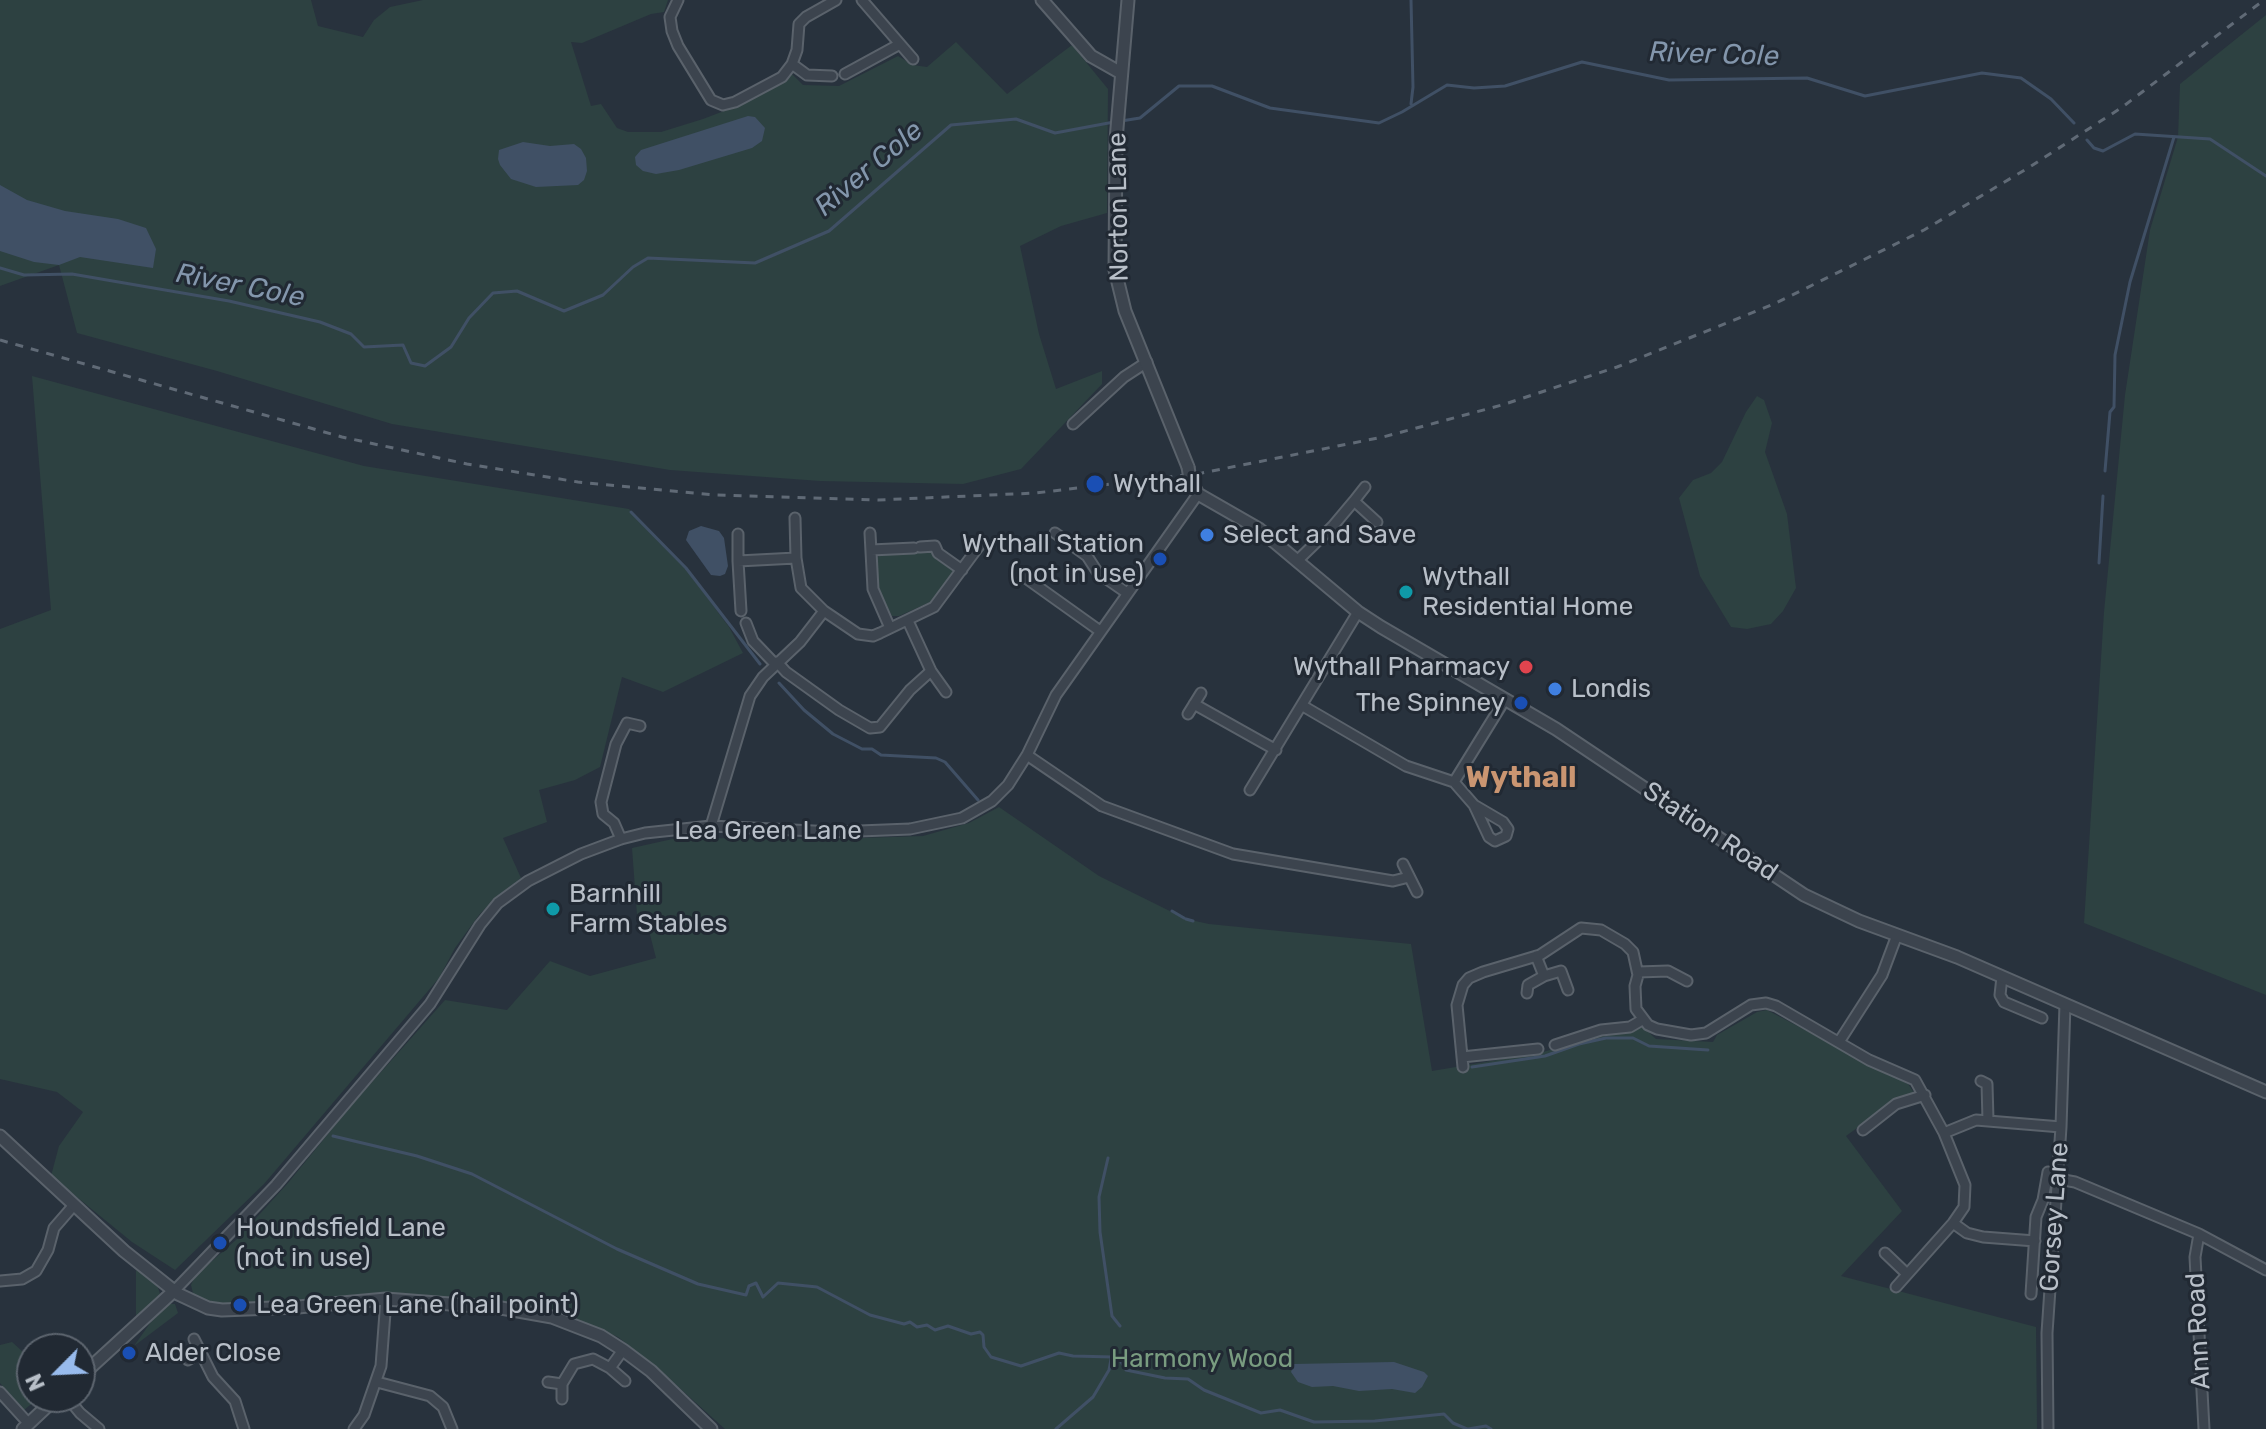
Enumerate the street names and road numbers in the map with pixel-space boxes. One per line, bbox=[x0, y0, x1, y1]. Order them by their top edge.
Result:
street label: Norton Lane bbox=[1102, 132, 1136, 282]
street label: Station Road bbox=[1637, 776, 1783, 888]
street label: Lea Green Lane bbox=[674, 815, 862, 847]
street label: Gorsey Lane bbox=[2034, 1141, 2076, 1293]
street label: Ann Road bbox=[2180, 1272, 2218, 1390]

